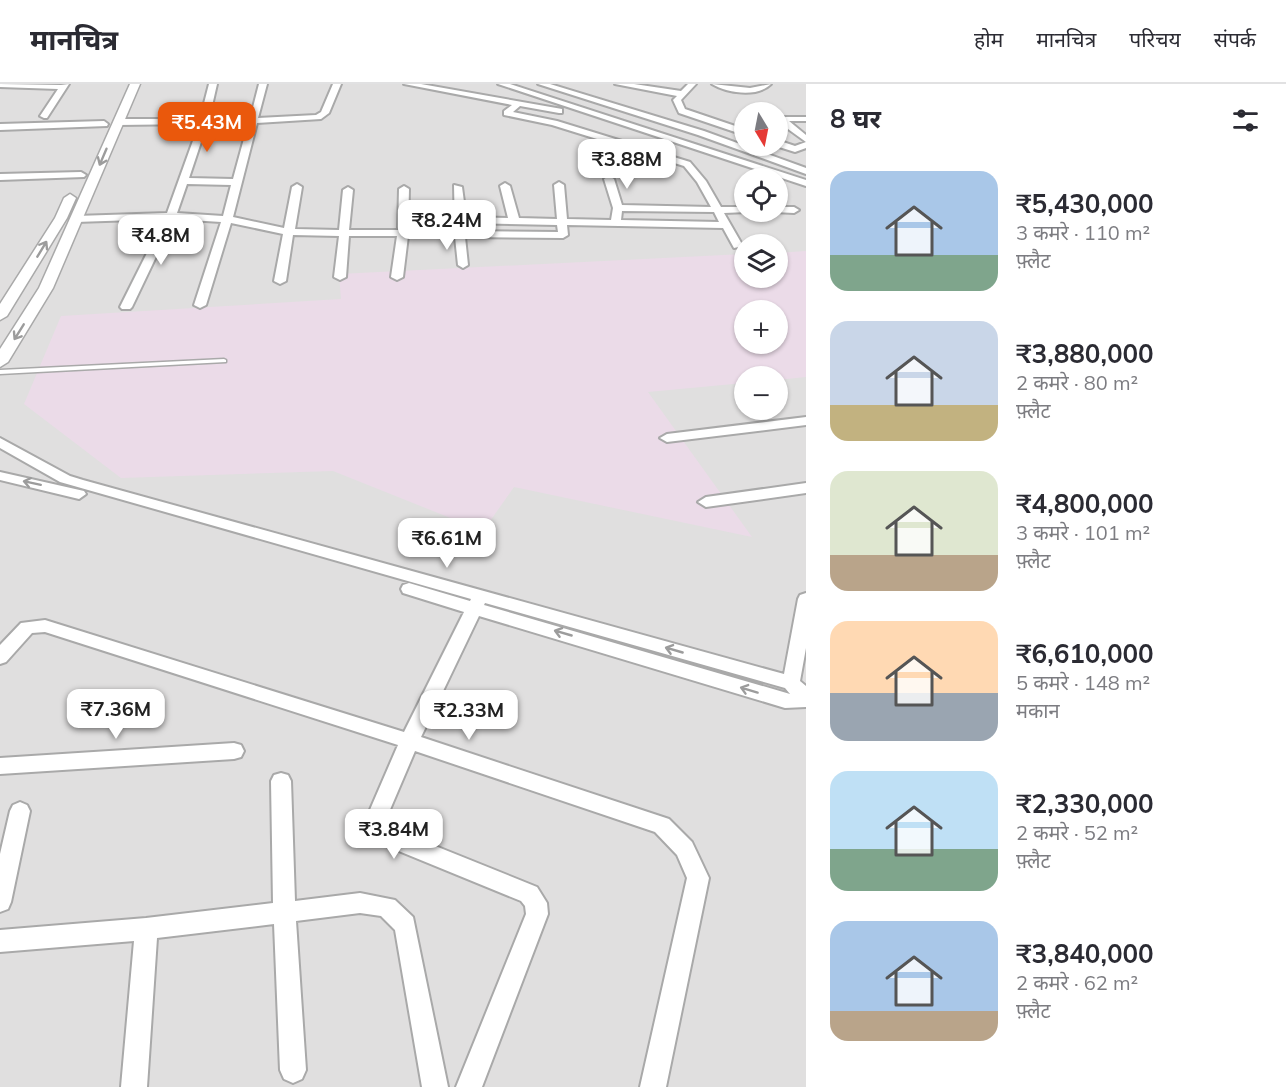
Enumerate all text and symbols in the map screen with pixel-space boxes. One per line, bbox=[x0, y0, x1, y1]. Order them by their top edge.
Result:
text: मानचित्र bbox=[30, 22, 118, 57]
text: होम bbox=[974, 26, 1003, 52]
text: मानचित्र bbox=[1036, 26, 1096, 52]
text: परिचय bbox=[1129, 26, 1181, 52]
text: संपर्क bbox=[1214, 26, 1256, 52]
pin: ₹5.43M bbox=[158, 102, 256, 153]
north arrow bbox=[734, 102, 788, 156]
map controls bbox=[734, 102, 788, 420]
text: 8 घर bbox=[830, 102, 881, 135]
icon: filters bbox=[1229, 104, 1262, 137]
text: ₹5.43M bbox=[172, 109, 242, 134]
pin: ₹3.88M bbox=[578, 139, 676, 190]
text: ₹3.88M bbox=[592, 146, 662, 171]
one-way arrow bbox=[97, 147, 108, 165]
button: locate bbox=[734, 168, 788, 222]
text: ₹5,430,000 bbox=[1016, 187, 1154, 220]
icon: home bbox=[878, 195, 950, 267]
pin: ₹8.24M bbox=[398, 200, 496, 251]
text: ₹8.24M bbox=[412, 207, 482, 232]
pin: ₹4.8M bbox=[119, 215, 203, 266]
text: 3 कमरे · 110 m² bbox=[1016, 220, 1150, 245]
text: ₹4.8M bbox=[132, 222, 190, 247]
button: layers bbox=[734, 234, 788, 288]
one-way arrow bbox=[36, 240, 49, 257]
text: फ़्लैट bbox=[1016, 248, 1051, 273]
button: + bbox=[734, 300, 788, 354]
one-way arrow bbox=[13, 324, 26, 341]
text: ₹3,880,000 bbox=[1016, 337, 1154, 370]
icon: home bbox=[878, 345, 950, 417]
button: − bbox=[734, 366, 788, 420]
text: 2 कमरे · 80 m² bbox=[1016, 370, 1138, 395]
text: फ़्लैट bbox=[1016, 398, 1051, 423]
one-way arrow bbox=[22, 476, 41, 488]
text: ₹4,800,000 bbox=[1016, 487, 1154, 520]
icon: home bbox=[878, 495, 950, 567]
pin: ₹6.61M bbox=[398, 518, 496, 569]
text: 3 कमरे · 101 m² bbox=[1016, 520, 1150, 545]
text: ₹6.61M bbox=[412, 525, 482, 550]
text: फ़्लैट bbox=[1016, 548, 1051, 573]
one-way arrow bbox=[554, 627, 573, 638]
text: ₹6,610,000 bbox=[1016, 637, 1154, 670]
one-way arrow bbox=[665, 644, 684, 655]
icon: home bbox=[878, 645, 950, 717]
text: 5 कमरे · 148 m² bbox=[1016, 670, 1150, 695]
one-way arrow bbox=[740, 683, 759, 694]
pin: ₹7.36M bbox=[67, 689, 165, 740]
pin: ₹2.33M bbox=[420, 690, 518, 741]
text: ₹7.36M bbox=[81, 696, 151, 721]
text: ₹2.33M bbox=[434, 697, 504, 722]
text: मकान bbox=[1016, 698, 1060, 723]
text: ₹2,330,000 bbox=[1016, 787, 1154, 820]
icon: home bbox=[878, 795, 950, 867]
pin: ₹3.84M bbox=[345, 809, 443, 860]
text: ₹3.84M bbox=[359, 816, 429, 841]
text: 2 कमरे · 52 m² bbox=[1016, 820, 1138, 845]
text: फ़्लैट bbox=[1016, 848, 1051, 873]
text: ₹3,840,000 bbox=[1016, 937, 1154, 970]
icon: home bbox=[878, 945, 950, 1017]
text: 2 कमरे · 62 m² bbox=[1016, 970, 1138, 995]
text: फ़्लैट bbox=[1016, 998, 1051, 1023]

